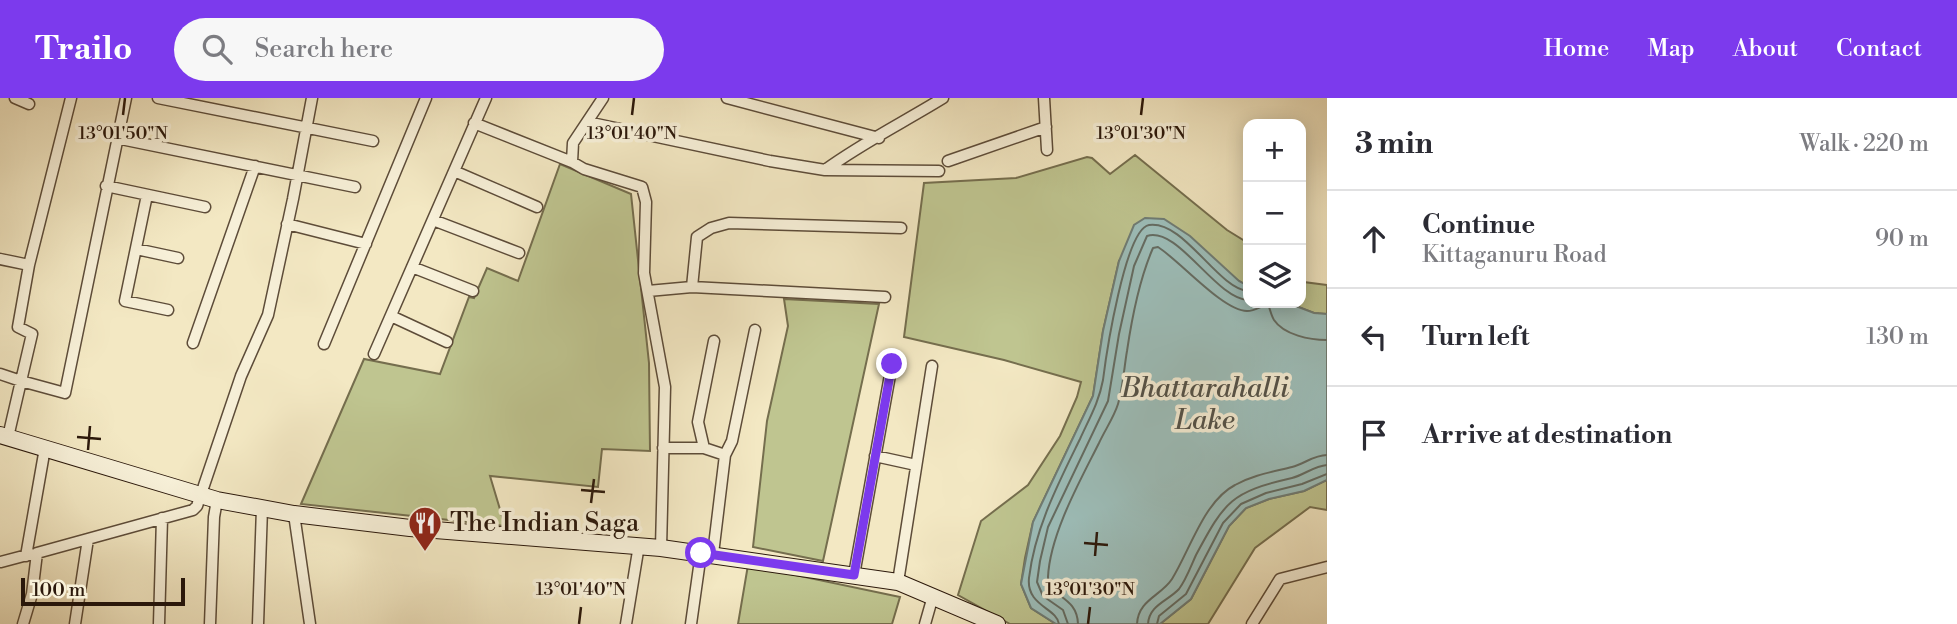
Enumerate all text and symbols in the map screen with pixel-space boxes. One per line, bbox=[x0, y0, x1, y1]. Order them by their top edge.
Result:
search box bbox=[174, 18, 664, 81]
text: Trailo bbox=[35, 29, 132, 70]
icon: search bbox=[198, 30, 236, 68]
text: Search here bbox=[254, 33, 393, 65]
text: Home bbox=[1544, 34, 1609, 64]
text: Map bbox=[1647, 34, 1695, 64]
text: About bbox=[1733, 34, 1798, 64]
text: Contact bbox=[1836, 34, 1922, 64]
map controls bbox=[1243, 119, 1306, 308]
button: + bbox=[1243, 119, 1306, 182]
text: 13°01'50"N bbox=[78, 122, 168, 145]
text: 13°01'40"N bbox=[587, 122, 678, 145]
text: 13°01'30"N bbox=[1096, 122, 1186, 145]
text: 3 min bbox=[1355, 125, 1433, 163]
text: Walk · 220 m bbox=[1800, 130, 1929, 158]
button: − bbox=[1243, 182, 1306, 245]
text: Continue bbox=[1422, 209, 1535, 241]
icon: ahead bbox=[1355, 220, 1393, 258]
text: 90 m bbox=[1875, 225, 1929, 253]
text: Kittaganuru Road bbox=[1422, 241, 1607, 269]
button: layers bbox=[1243, 245, 1306, 308]
icon: left bbox=[1355, 318, 1393, 356]
text: Turn left bbox=[1422, 321, 1530, 353]
text: 130 m bbox=[1866, 323, 1929, 351]
route end bbox=[876, 348, 907, 379]
water label: Bhattarahalli Lake bbox=[1120, 371, 1289, 438]
icon: arrive bbox=[1355, 416, 1393, 454]
text: Arrive at destination bbox=[1422, 419, 1672, 451]
restaurant icon: The Indian Saga bbox=[406, 504, 444, 553]
place label: The Indian Saga bbox=[450, 507, 640, 539]
route start bbox=[685, 537, 716, 568]
scale bar bbox=[21, 575, 186, 607]
text: 100 m bbox=[32, 578, 85, 602]
text: 13°01'40"N bbox=[536, 578, 627, 601]
text: 13°01'30"N bbox=[1045, 578, 1135, 601]

